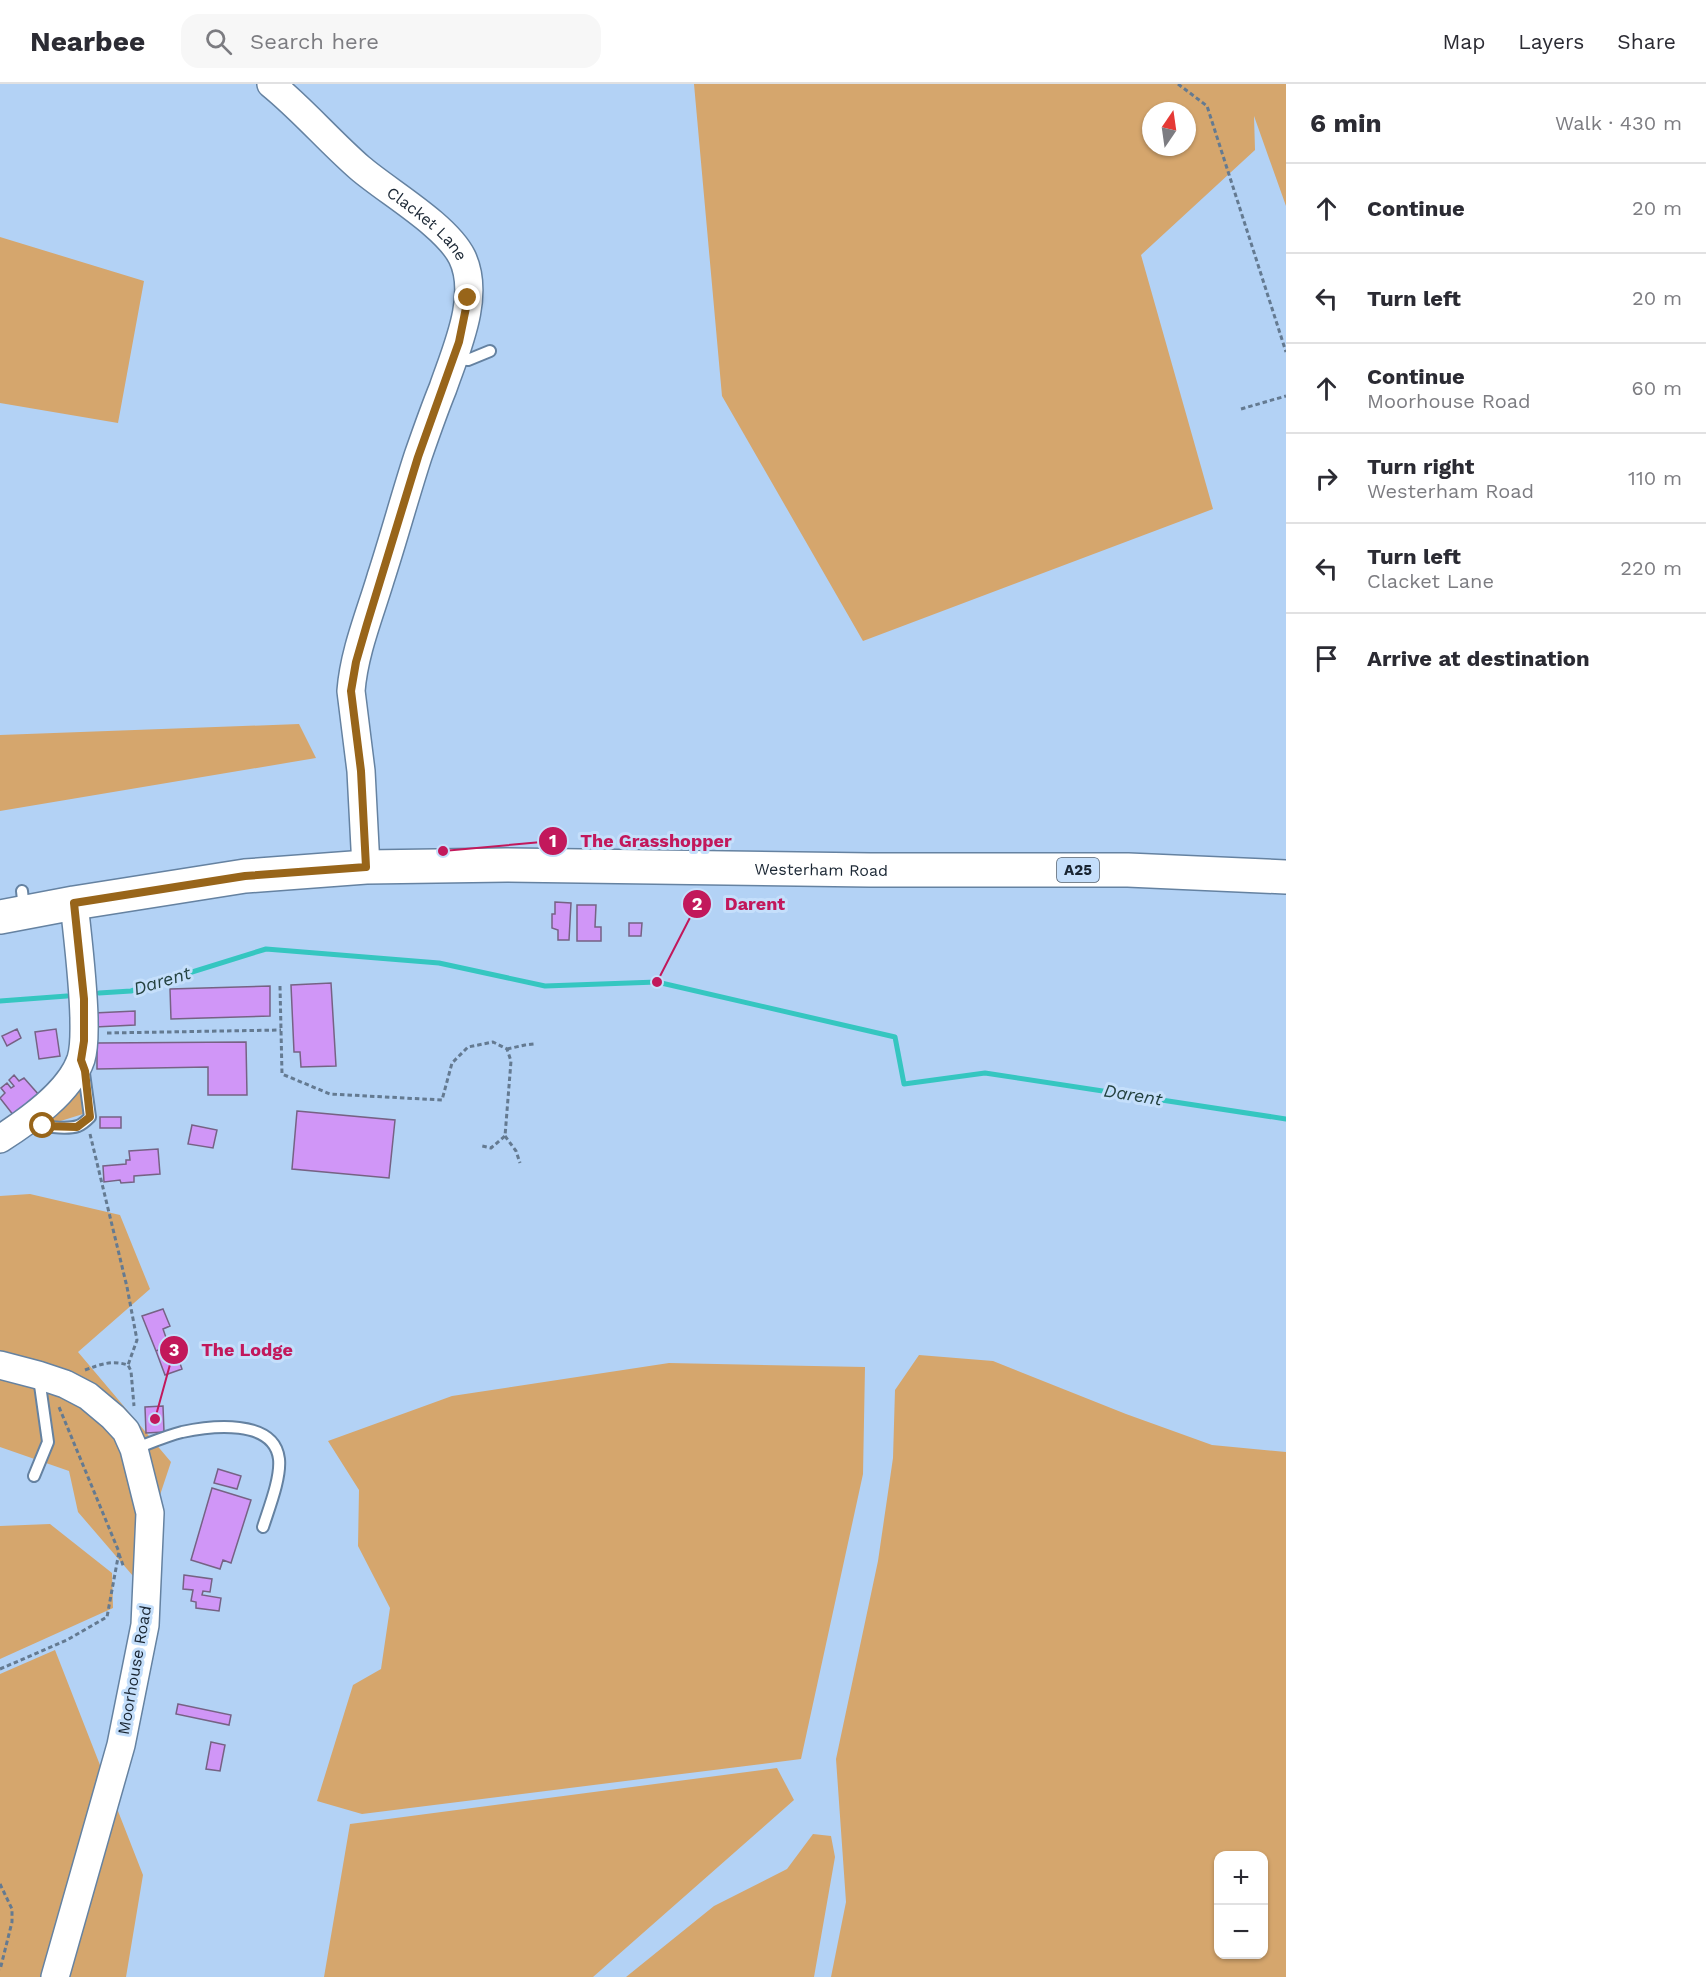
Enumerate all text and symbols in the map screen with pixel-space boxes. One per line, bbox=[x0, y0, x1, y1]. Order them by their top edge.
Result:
search box bbox=[181, 14, 601, 68]
text: Nearbee bbox=[30, 25, 145, 58]
icon: search bbox=[202, 25, 235, 58]
text: Search here bbox=[250, 29, 379, 54]
text: Map bbox=[1442, 29, 1485, 54]
text: Layers bbox=[1518, 29, 1584, 54]
text: Share bbox=[1617, 29, 1676, 54]
north arrow bbox=[1142, 102, 1196, 156]
text: 6 min bbox=[1310, 108, 1382, 138]
text: Walk · 430 m bbox=[1555, 111, 1682, 135]
street label: Clacket Lane bbox=[383, 183, 471, 264]
icon: ahead bbox=[1310, 192, 1343, 225]
text: Continue bbox=[1367, 196, 1465, 221]
text: 20 m bbox=[1632, 196, 1682, 220]
icon: left bbox=[1310, 282, 1343, 315]
route end bbox=[454, 284, 480, 310]
text: Turn left bbox=[1367, 286, 1461, 311]
text: 20 m bbox=[1632, 286, 1682, 310]
text: Continue bbox=[1367, 364, 1465, 389]
icon: ahead bbox=[1310, 372, 1343, 405]
text: 60 m bbox=[1632, 376, 1682, 400]
text: Moorhouse Road bbox=[1367, 389, 1531, 413]
text: Turn right bbox=[1367, 454, 1474, 479]
icon: right bbox=[1310, 462, 1343, 495]
text: 110 m bbox=[1628, 466, 1682, 490]
text: Westerham Road bbox=[1367, 479, 1534, 503]
text: Turn left bbox=[1367, 544, 1461, 569]
icon: left bbox=[1310, 552, 1343, 585]
text: 220 m bbox=[1620, 556, 1682, 580]
text: Clacket Lane bbox=[1367, 569, 1494, 593]
icon: arrive bbox=[1310, 642, 1343, 675]
text: Arrive at destination bbox=[1367, 646, 1590, 671]
callout: The Grasshopper bbox=[538, 823, 743, 859]
text: 1 bbox=[549, 830, 557, 851]
text: The Grasshopper bbox=[580, 830, 732, 851]
road number: A25 bbox=[1057, 858, 1099, 882]
street label: Westerham Road bbox=[754, 859, 888, 880]
callout: Darent bbox=[682, 886, 797, 922]
text: 2 bbox=[692, 893, 702, 914]
text: Darent bbox=[725, 893, 785, 914]
water label: Darent bbox=[131, 962, 194, 999]
water label: Darent bbox=[1102, 1080, 1164, 1110]
route start bbox=[29, 1112, 55, 1138]
callout: The Lodge bbox=[159, 1332, 304, 1368]
text: 3 bbox=[169, 1339, 179, 1360]
text: The Lodge bbox=[201, 1339, 293, 1360]
street label: Moorhouse Road bbox=[114, 1604, 155, 1736]
map controls bbox=[1214, 1851, 1268, 1959]
button: + bbox=[1214, 1851, 1268, 1905]
button: − bbox=[1214, 1905, 1268, 1959]

